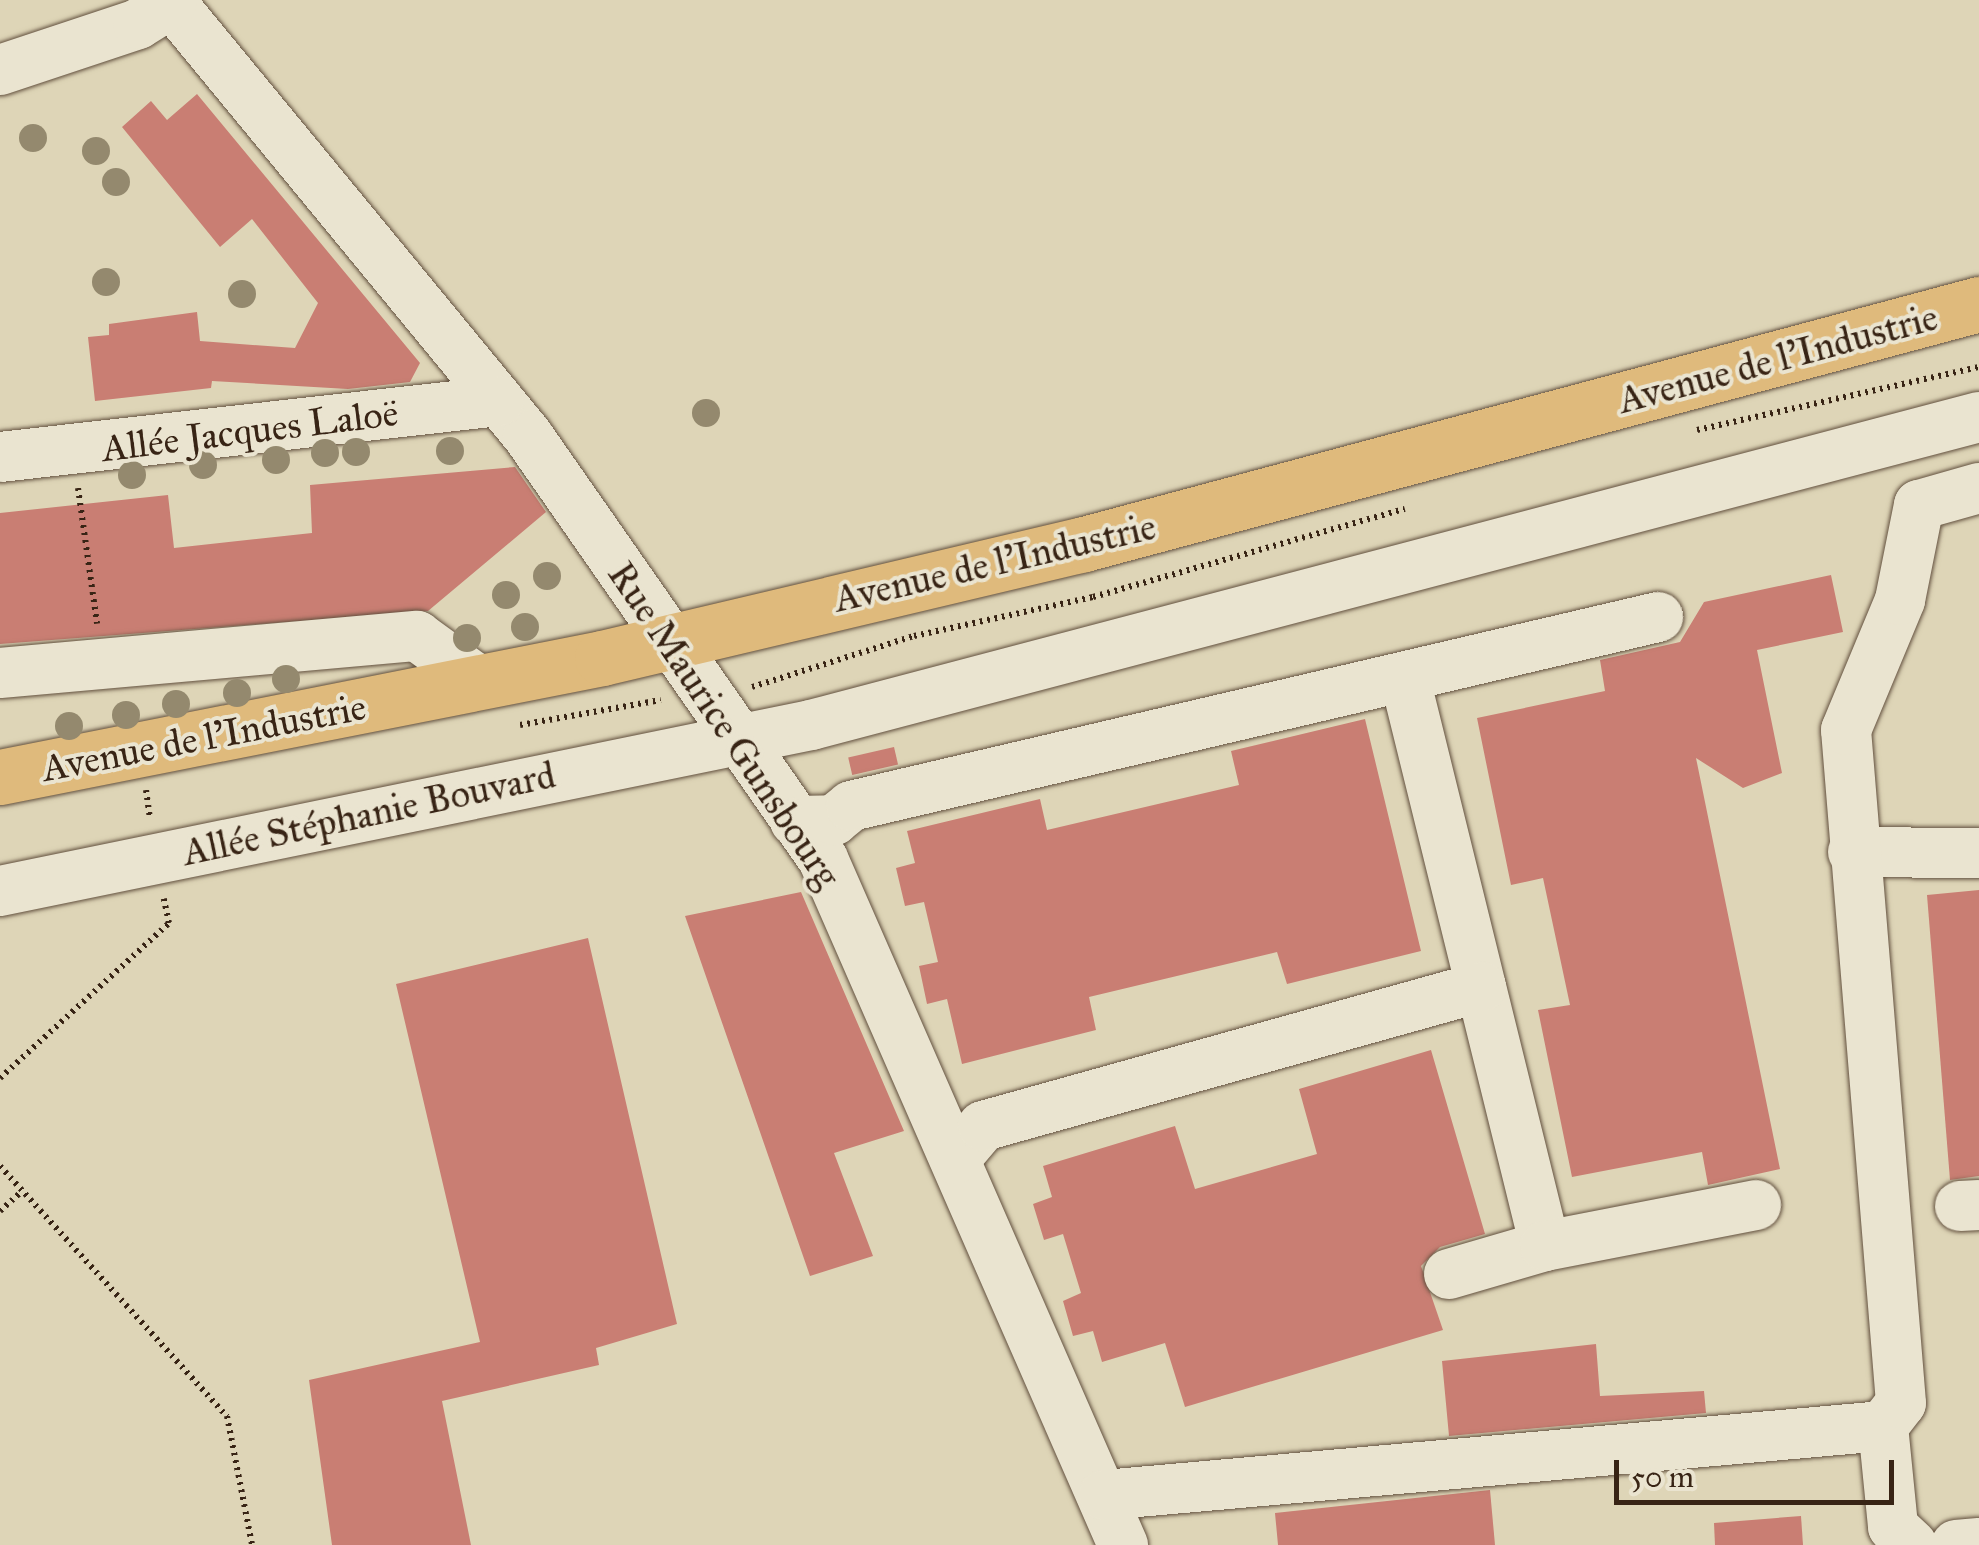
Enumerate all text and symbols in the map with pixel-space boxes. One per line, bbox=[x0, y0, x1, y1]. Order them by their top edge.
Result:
street label: Avenue de l'Industrie bbox=[1613, 294, 1943, 424]
street label: Allée Jacques Laloë bbox=[99, 390, 401, 472]
street label: Avenue de l'Industrie bbox=[830, 504, 1160, 622]
street label: Rue Maurice Gunsbourg bbox=[598, 553, 850, 897]
street label: Avenue de l'Industrie bbox=[38, 684, 370, 792]
street label: Allée Stéphanie Bouvard bbox=[179, 752, 559, 876]
scale bar bbox=[1619, 1440, 1899, 1502]
text: 50 m bbox=[1631, 1459, 1694, 1495]

